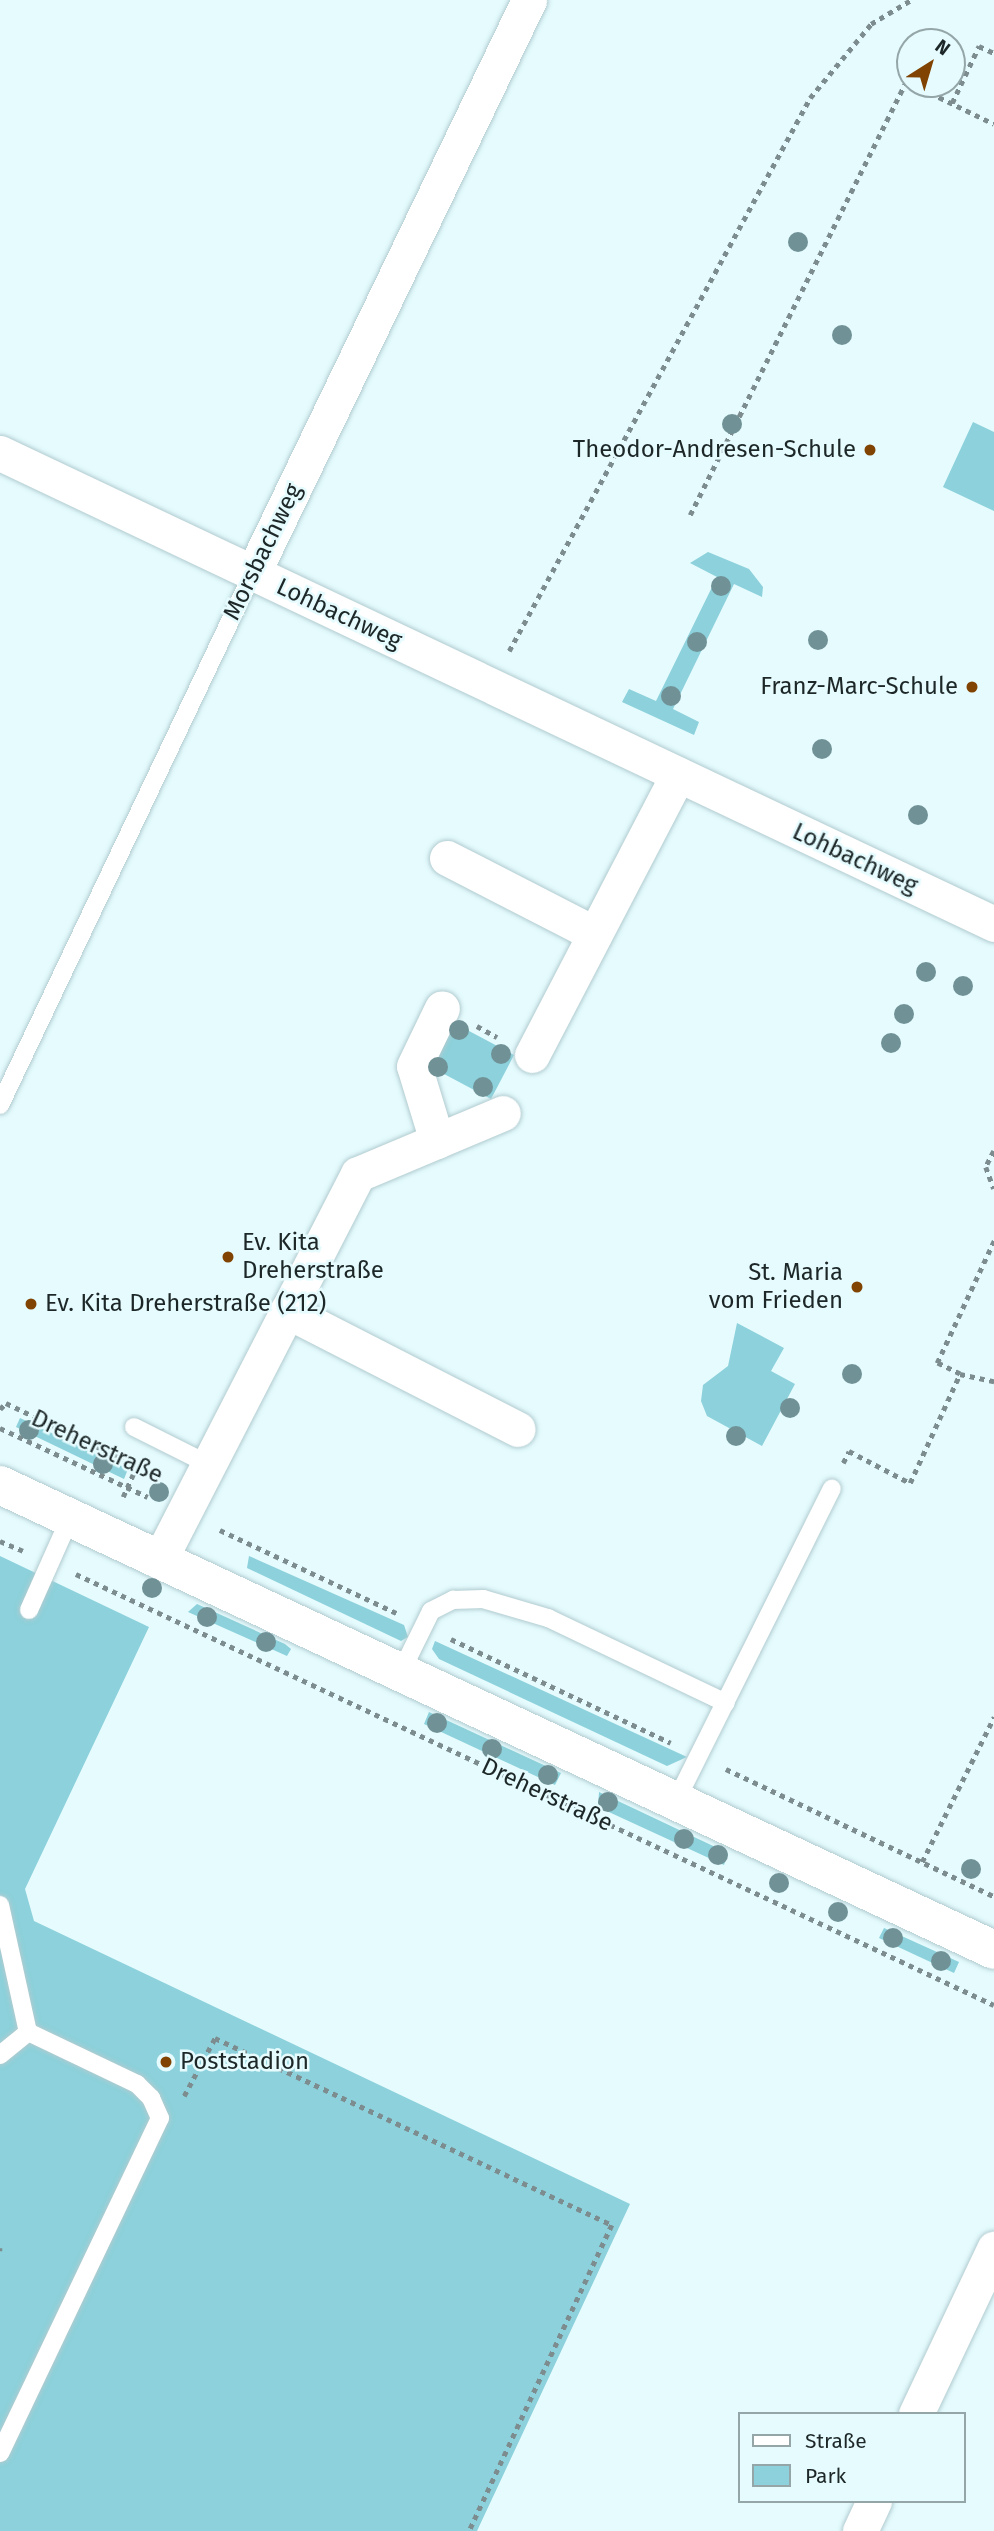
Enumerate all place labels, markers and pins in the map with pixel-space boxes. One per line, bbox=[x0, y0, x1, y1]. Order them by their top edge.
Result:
place label: Theodor-Andresen-Schule bbox=[573, 436, 856, 464]
marker: Theodor-Andresen-Schule bbox=[862, 442, 878, 458]
place label: Franz-Marc-Schule bbox=[760, 673, 958, 701]
marker: Franz-Marc-Schule bbox=[964, 679, 980, 695]
place label: Ev. Kita Dreherstraße bbox=[242, 1229, 384, 1285]
marker: Ev. Kita Dreherstraße bbox=[220, 1249, 236, 1265]
place label: St. Maria vom Frieden bbox=[709, 1259, 843, 1315]
marker: St. Maria vom Frieden bbox=[849, 1279, 865, 1295]
place label: Ev. Kita Dreherstraße (212) bbox=[45, 1290, 326, 1318]
marker: Ev. Kita Dreherstraße (212) bbox=[23, 1296, 39, 1312]
place label: Poststadion bbox=[180, 2048, 309, 2076]
marker: Poststadion bbox=[158, 2054, 174, 2070]

